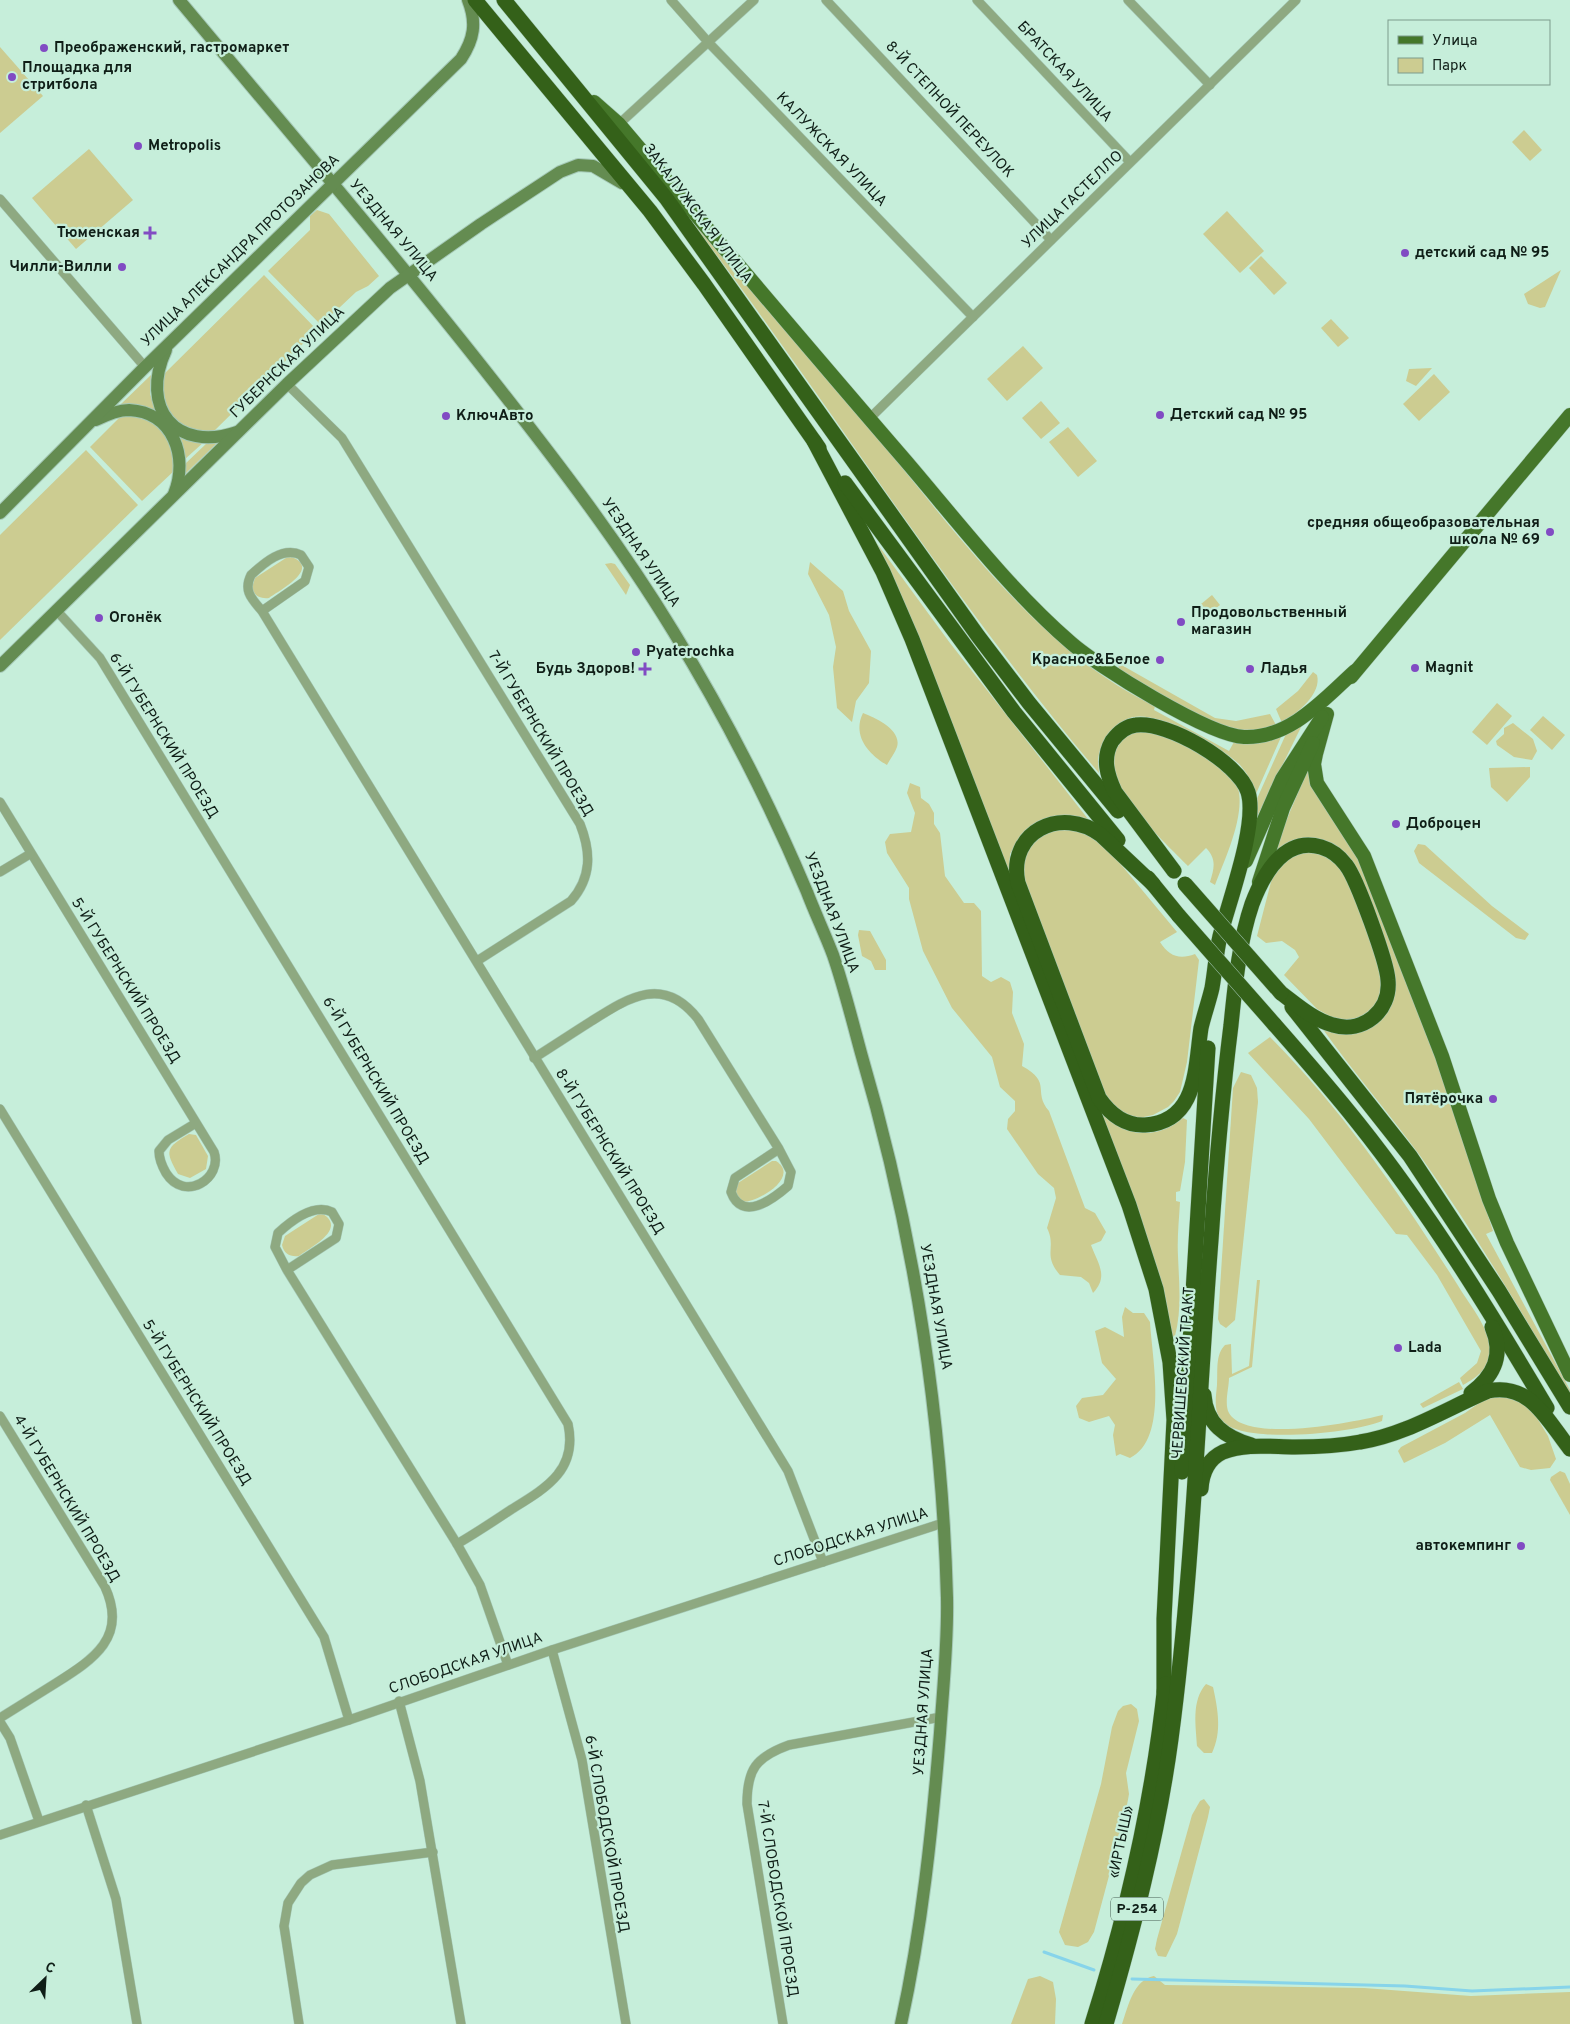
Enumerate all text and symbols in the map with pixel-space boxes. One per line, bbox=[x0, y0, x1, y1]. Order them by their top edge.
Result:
street label: БРАТСКАЯ УЛИЦА bbox=[1012, 18, 1116, 126]
legend bbox=[1388, 20, 1550, 85]
text: Улица bbox=[1432, 32, 1477, 51]
street label: 8-Й СТЕПНОЙ ПЕРЕУЛОК bbox=[881, 36, 1019, 182]
place label: Преображенский, гастромаркет bbox=[54, 39, 289, 58]
marker: Преображенский, гастромаркет bbox=[38, 42, 50, 54]
text: Парк bbox=[1432, 57, 1467, 76]
place label: Площадка для стритбола bbox=[22, 59, 132, 95]
marker: Площадка для стритбола bbox=[6, 71, 18, 83]
street label: КАЛУЖСКАЯ УЛИЦА bbox=[771, 89, 891, 211]
place label: Metropolis bbox=[148, 137, 221, 156]
marker: Metropolis bbox=[132, 140, 144, 152]
street label: ЗАКАЛУЖСКАЯ УЛИЦА bbox=[638, 140, 756, 288]
street label: УЛИЦА ГАСТЕЛЛО bbox=[1019, 147, 1127, 253]
street label: УЛИЦА АЛЕКСАНДРА ПРОТОЗАНОВА bbox=[138, 151, 344, 351]
street label: УЕЗДНАЯ УЛИЦА bbox=[345, 176, 441, 286]
place label: Тюменская bbox=[57, 224, 140, 243]
marker: Тюменская bbox=[144, 227, 156, 239]
place label: детский сад № 95 bbox=[1415, 244, 1549, 263]
marker: детский сад № 95 bbox=[1399, 247, 1411, 259]
place label: Чилли-Вилли bbox=[9, 258, 112, 277]
marker: Чилли-Вилли bbox=[116, 261, 128, 273]
street label: ГУБЕРНСКАЯ УЛИЦА bbox=[226, 303, 350, 423]
place label: Детский сад № 95 bbox=[1170, 406, 1307, 425]
place label: КлючАвто bbox=[456, 407, 533, 426]
marker: Детский сад № 95 bbox=[1154, 409, 1166, 421]
marker: КлючАвто bbox=[440, 410, 452, 422]
street label: УЕЗДНАЯ УЛИЦА bbox=[596, 495, 684, 611]
place label: средняя общеобразовательная школа № 69 bbox=[1307, 514, 1540, 550]
marker: средняя общеобразовательная школа № 69 bbox=[1544, 526, 1556, 538]
place label: Продовольственный магазин bbox=[1191, 604, 1347, 640]
place label: Огонёк bbox=[109, 609, 162, 628]
marker: Огонёк bbox=[93, 612, 105, 624]
marker: Продовольственный магазин bbox=[1175, 616, 1187, 628]
place label: Pyaterochka bbox=[646, 643, 734, 662]
marker: Pyaterochka bbox=[630, 646, 642, 658]
street label: 7-Й ГУБЕРНСКИЙ ПРОЕЗД bbox=[483, 647, 599, 820]
street label: 6-Й ГУБЕРНСКИЙ ПРОЕЗД bbox=[104, 649, 224, 822]
place label: Красное&Белое bbox=[1032, 651, 1150, 670]
marker: Красное&Белое bbox=[1154, 654, 1166, 666]
place label: Magnit bbox=[1425, 659, 1473, 678]
place label: Будь Здоров! bbox=[536, 660, 635, 679]
place label: Ладья bbox=[1260, 660, 1307, 679]
marker: Magnit bbox=[1409, 662, 1421, 674]
marker: Будь Здоров! bbox=[639, 663, 651, 675]
marker: Ладья bbox=[1244, 663, 1256, 675]
place label: Доброцен bbox=[1406, 815, 1481, 834]
marker: Доброцен bbox=[1390, 818, 1402, 830]
street label: УЕЗДНАЯ УЛИЦА bbox=[799, 850, 863, 976]
street label: 5-Й ГУБЕРНСКИЙ ПРОЕЗД bbox=[66, 893, 186, 1068]
street label: 6-Й ГУБЕРНСКИЙ ПРОЕЗД bbox=[317, 993, 434, 1168]
street label: 8-Й ГУБЕРНСКИЙ ПРОЕЗД bbox=[550, 1065, 670, 1238]
place label: Пятёрочка bbox=[1405, 1090, 1483, 1109]
marker: Пятёрочка bbox=[1487, 1093, 1499, 1105]
street label: УЕЗДНАЯ УЛИЦА bbox=[915, 1242, 955, 1372]
street label: ЧЕРВИШЕВСКИЙ ТРАКТ bbox=[1166, 1286, 1200, 1460]
street label: 5-Й ГУБЕРНСКИЙ ПРОЕЗД bbox=[137, 1315, 257, 1490]
place label: Lada bbox=[1408, 1339, 1442, 1358]
marker: Lada bbox=[1392, 1342, 1404, 1354]
street label: 4-Й ГУБЕРНСКИЙ ПРОЕЗД bbox=[8, 1411, 125, 1586]
street label: СЛОБОДСКАЯ УЛИЦА bbox=[771, 1504, 931, 1572]
place label: автокемпинг bbox=[1416, 1537, 1511, 1556]
marker: автокемпинг bbox=[1515, 1540, 1527, 1552]
street label: СЛОБОДСКАЯ УЛИЦА bbox=[387, 1629, 545, 1699]
street label: УЕЗДНАЯ УЛИЦА bbox=[910, 1648, 938, 1776]
street label: 6-Й СЛОБОДСКОЙ ПРОЕЗД bbox=[579, 1733, 635, 1934]
street label: 7-Й СЛОБОДСКОЙ ПРОЕЗД bbox=[752, 1799, 804, 1999]
street label: «ИРТЫШ» bbox=[1105, 1804, 1139, 1880]
road number: Р-254 bbox=[1111, 1898, 1163, 1920]
north arrow bbox=[20, 1954, 70, 2004]
text: С bbox=[42, 1959, 58, 1978]

